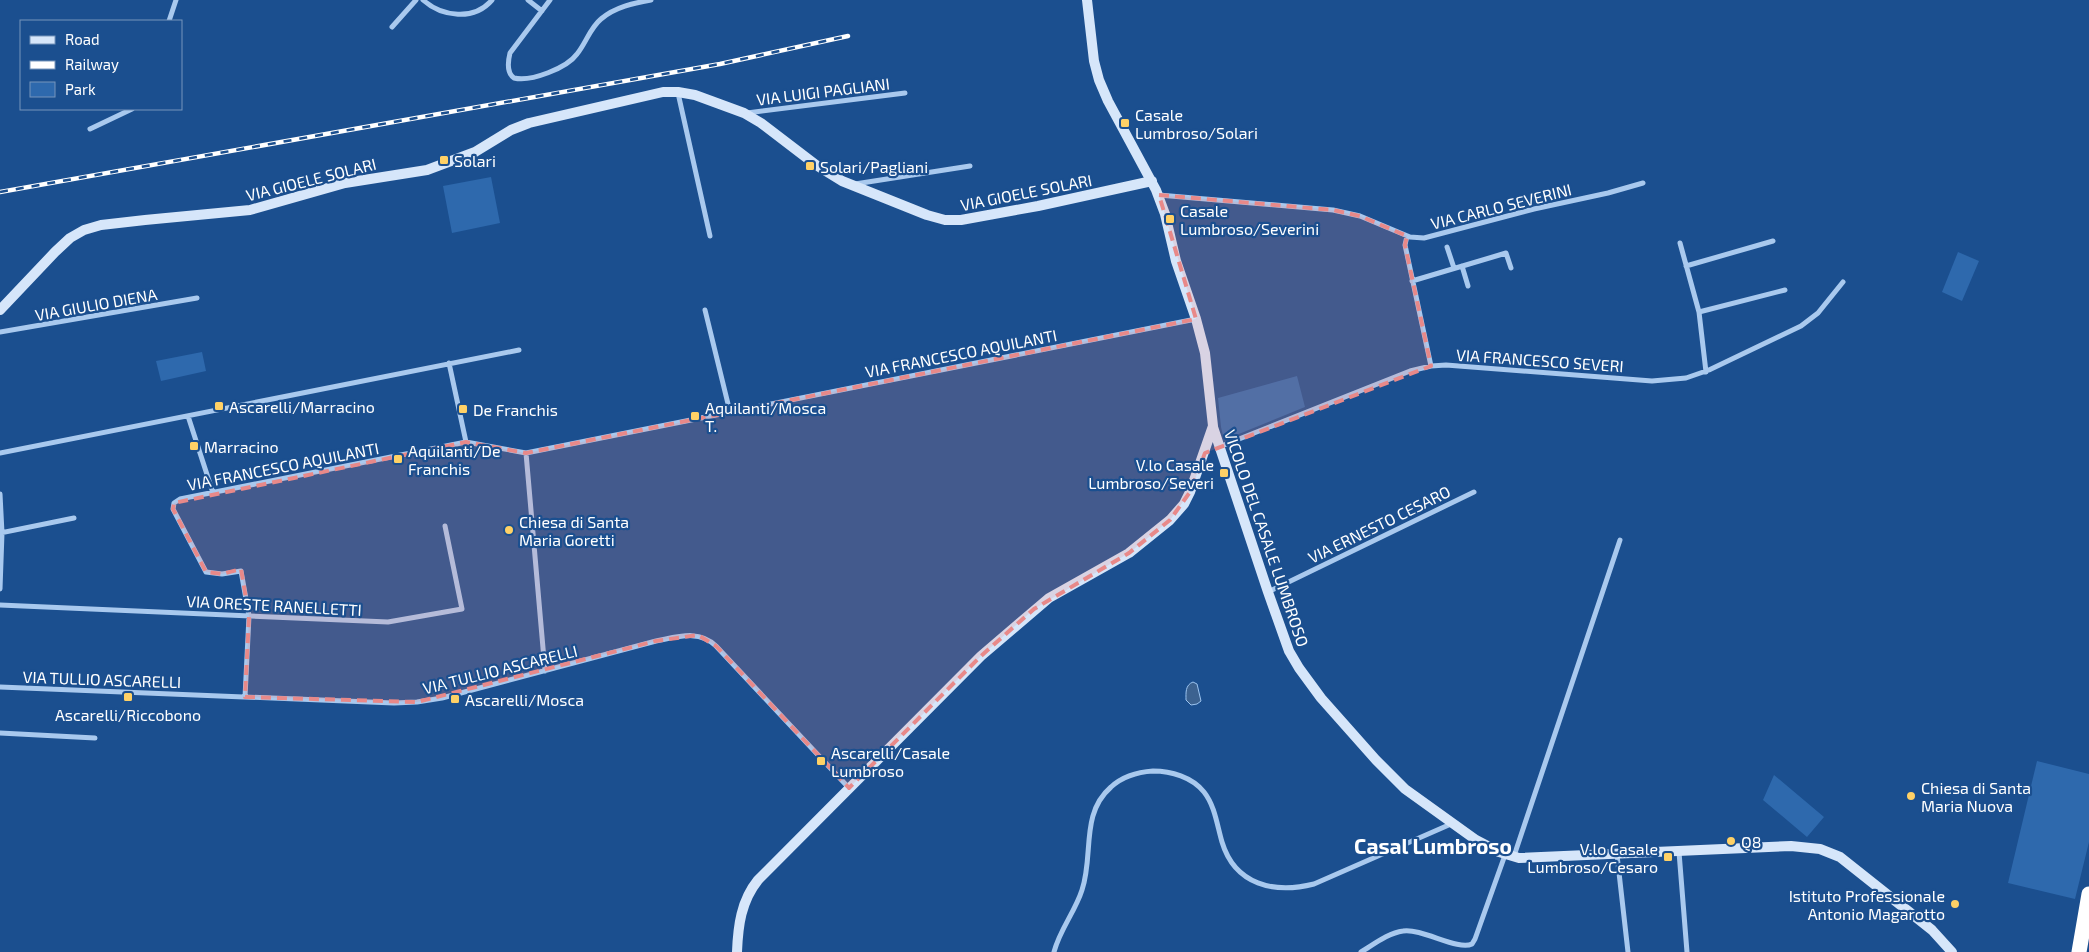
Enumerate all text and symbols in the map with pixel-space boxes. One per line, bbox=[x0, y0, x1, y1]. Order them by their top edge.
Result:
legend bbox=[20, 20, 182, 110]
text: Road bbox=[65, 30, 100, 48]
text: Railway bbox=[65, 55, 119, 73]
street label: VIA LUIGI PAGLIANI bbox=[755, 73, 891, 109]
text: Park bbox=[65, 80, 96, 98]
place label: Casale Lumbroso/Solari bbox=[1135, 105, 1258, 142]
marker: Casale Lumbroso/Solari bbox=[1119, 117, 1131, 129]
place label: Solari bbox=[454, 151, 496, 170]
street label: VIA GIOELE SOLARI bbox=[244, 154, 378, 204]
marker: Solari bbox=[438, 154, 450, 166]
place label: Solari/Pagliani bbox=[820, 157, 928, 176]
marker: Solari/Pagliani bbox=[804, 160, 816, 172]
street label: VIA GIOELE SOLARI bbox=[959, 170, 1093, 214]
street label: VIA CARLO SEVERINI bbox=[1429, 179, 1573, 233]
place label: Casale Lumbroso/Severini bbox=[1180, 201, 1319, 238]
marker: Casale Lumbroso/Severini bbox=[1164, 213, 1176, 225]
street label: VIA GIULIO DIENA bbox=[33, 284, 159, 324]
street label: VIA FRANCESCO AQUILANTI bbox=[863, 325, 1059, 382]
street label: VIA FRANCESCO SEVERI bbox=[1456, 345, 1624, 375]
place label: Ascarelli/Marracino bbox=[229, 397, 375, 416]
place label: Aquilanti/Mosca T. bbox=[705, 398, 826, 435]
marker: Ascarelli/Marracino bbox=[213, 400, 225, 412]
place label: De Franchis bbox=[473, 400, 558, 419]
marker: De Franchis bbox=[457, 403, 469, 415]
marker: Aquilanti/Mosca T. bbox=[689, 410, 701, 422]
street label: VICOLO DEL CASALE LUMBROSO bbox=[1221, 427, 1313, 649]
place label: Marracino bbox=[204, 437, 279, 456]
street label: VIA FRANCESCO AQUILANTI bbox=[185, 438, 381, 495]
marker: Marracino bbox=[188, 440, 200, 452]
place label: Aquilanti/De Franchis bbox=[408, 441, 501, 478]
marker: Aquilanti/De Franchis bbox=[392, 453, 404, 465]
place label: V.lo Casale Lumbroso/Severi bbox=[1088, 455, 1214, 492]
marker: V.lo Casale Lumbroso/Severi bbox=[1218, 467, 1230, 479]
street label: VIA ERNESTO CESARO bbox=[1305, 481, 1453, 567]
place label: Chiesa di Santa Maria Goretti bbox=[519, 512, 629, 549]
marker: Chiesa di Santa Maria Goretti bbox=[503, 524, 515, 536]
street label: VIA ORESTE RANELLETTI bbox=[186, 591, 362, 619]
street label: VIA TULLIO ASCARELLI bbox=[421, 641, 579, 697]
street label: VIA TULLIO ASCARELLI bbox=[22, 667, 182, 691]
place label: Ascarelli/Mosca bbox=[465, 690, 584, 709]
marker: Ascarelli/Riccobono bbox=[122, 691, 134, 703]
marker: Ascarelli/Mosca bbox=[449, 693, 461, 705]
place label: Ascarelli/Riccobono bbox=[55, 705, 201, 724]
place label: Ascarelli/Casale Lumbroso bbox=[831, 743, 950, 780]
marker: Ascarelli/Casale Lumbroso bbox=[815, 755, 827, 767]
place label: Chiesa di Santa Maria Nuova bbox=[1921, 778, 2031, 815]
marker: Chiesa di Santa Maria Nuova bbox=[1905, 790, 1917, 802]
place label: Q8 bbox=[1741, 832, 1761, 852]
district label: Casal Lumbroso bbox=[1354, 833, 1512, 858]
marker: Q8 bbox=[1725, 835, 1737, 847]
place label: V.lo Casale Lumbroso/Cesaro bbox=[1527, 839, 1658, 876]
marker: V.lo Casale Lumbroso/Cesaro bbox=[1662, 851, 1674, 863]
place label: Istituto Professionale Antonio Magarotto bbox=[1789, 886, 1945, 923]
marker: Istituto Professionale Antonio Magarotto bbox=[1949, 898, 1961, 910]

